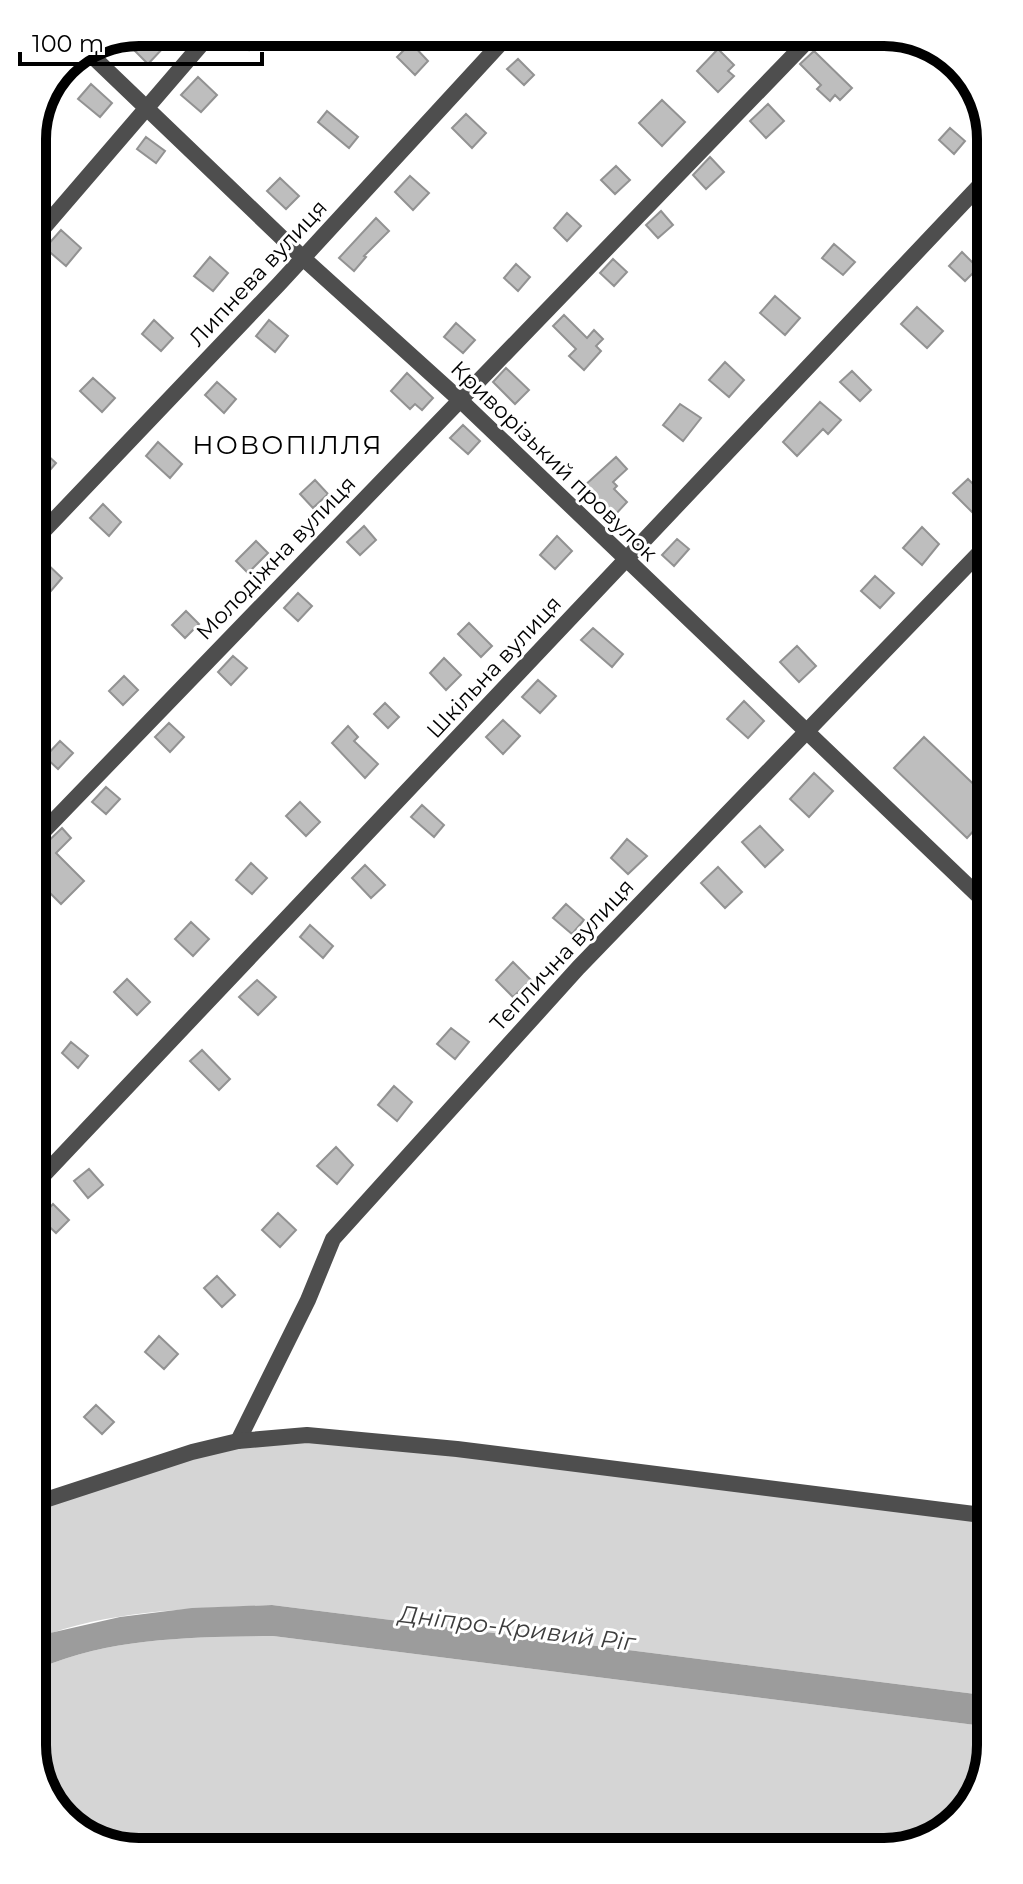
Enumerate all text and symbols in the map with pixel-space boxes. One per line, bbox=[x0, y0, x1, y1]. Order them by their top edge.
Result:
scale bar bbox=[20, 16, 262, 66]
text: 100 m bbox=[32, 29, 104, 58]
street label: Липнева вулиця bbox=[183, 194, 333, 352]
street label: Криворізький провулок bbox=[445, 355, 663, 567]
district label: НОВОПІЛЛЯ bbox=[192, 429, 384, 461]
street label: Молодіжна вулиця bbox=[191, 470, 361, 646]
street label: Шкільна вулиця bbox=[421, 590, 567, 744]
street label: Теплична вулиця bbox=[484, 873, 640, 1037]
water label: Дніпро-Кривий Ріг bbox=[395, 1599, 638, 1657]

